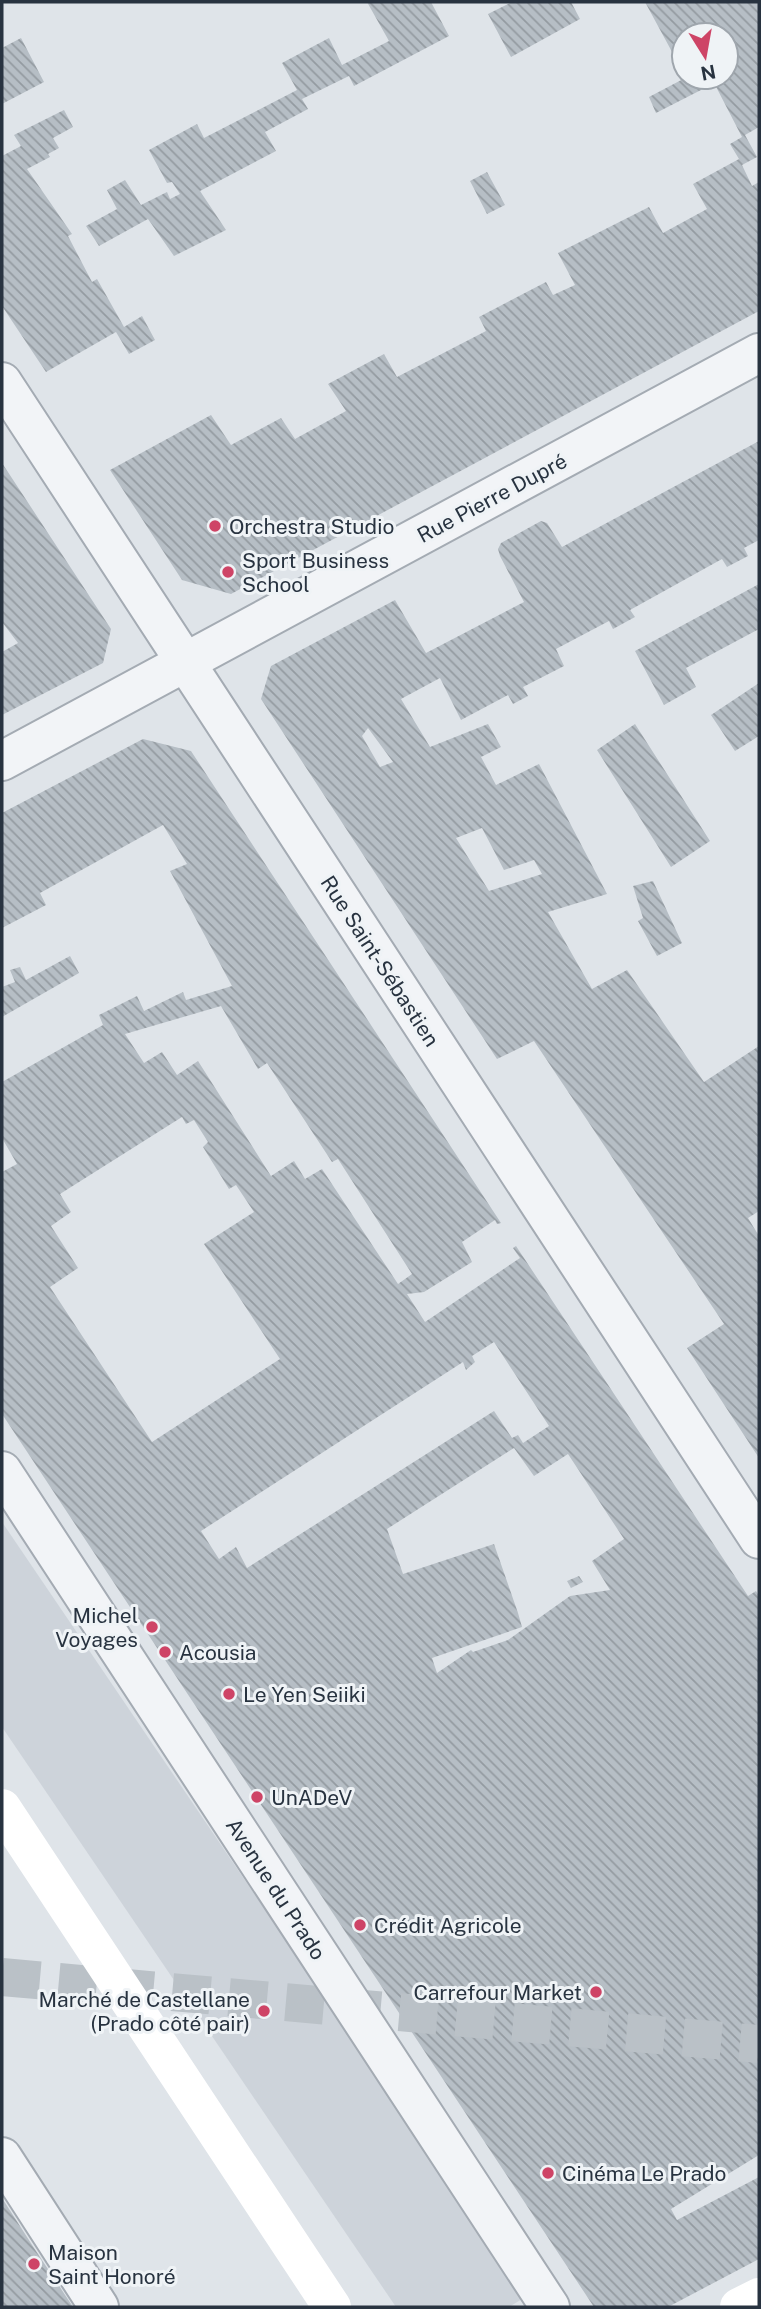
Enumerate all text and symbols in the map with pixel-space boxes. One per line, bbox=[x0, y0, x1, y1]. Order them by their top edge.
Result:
north arrow bbox=[670, 21, 740, 91]
text: N bbox=[699, 60, 718, 85]
street label: Rue Pierre Dupré bbox=[413, 448, 571, 548]
place label: Orchestra Studio bbox=[229, 514, 394, 539]
marker: Orchestra Studio bbox=[207, 518, 223, 534]
place label: Sport Business School bbox=[242, 548, 389, 597]
marker: Sport Business School bbox=[220, 564, 236, 580]
street label: Rue Saint-Sébastien bbox=[315, 871, 445, 1051]
place label: Michel Voyages bbox=[55, 1603, 138, 1652]
marker: Michel Voyages bbox=[144, 1619, 160, 1635]
place label: Acousia bbox=[179, 1640, 256, 1665]
marker: Acousia bbox=[157, 1644, 173, 1660]
place label: Le Yen Seiiki bbox=[243, 1682, 366, 1707]
marker: Le Yen Seiiki bbox=[221, 1686, 237, 1702]
place label: UnADeV bbox=[271, 1785, 352, 1810]
marker: UnADeV bbox=[249, 1789, 265, 1805]
street label: Avenue du Prado bbox=[221, 1813, 331, 1965]
place label: Crédit Agricole bbox=[374, 1913, 522, 1938]
marker: Crédit Agricole bbox=[352, 1917, 368, 1933]
place label: Carrefour Market bbox=[413, 1980, 582, 2005]
marker: Carrefour Market bbox=[588, 1984, 604, 2000]
place label: Marché de Castellane (Prado côté pair) bbox=[39, 1987, 250, 2036]
marker: Marché de Castellane (Prado côté pair) bbox=[256, 2003, 272, 2019]
place label: Cinéma Le Prado bbox=[562, 2161, 726, 2186]
marker: Cinéma Le Prado bbox=[540, 2165, 556, 2181]
place label: Maison Saint Honoré bbox=[48, 2240, 176, 2289]
marker: Maison Saint Honoré bbox=[26, 2256, 42, 2272]

